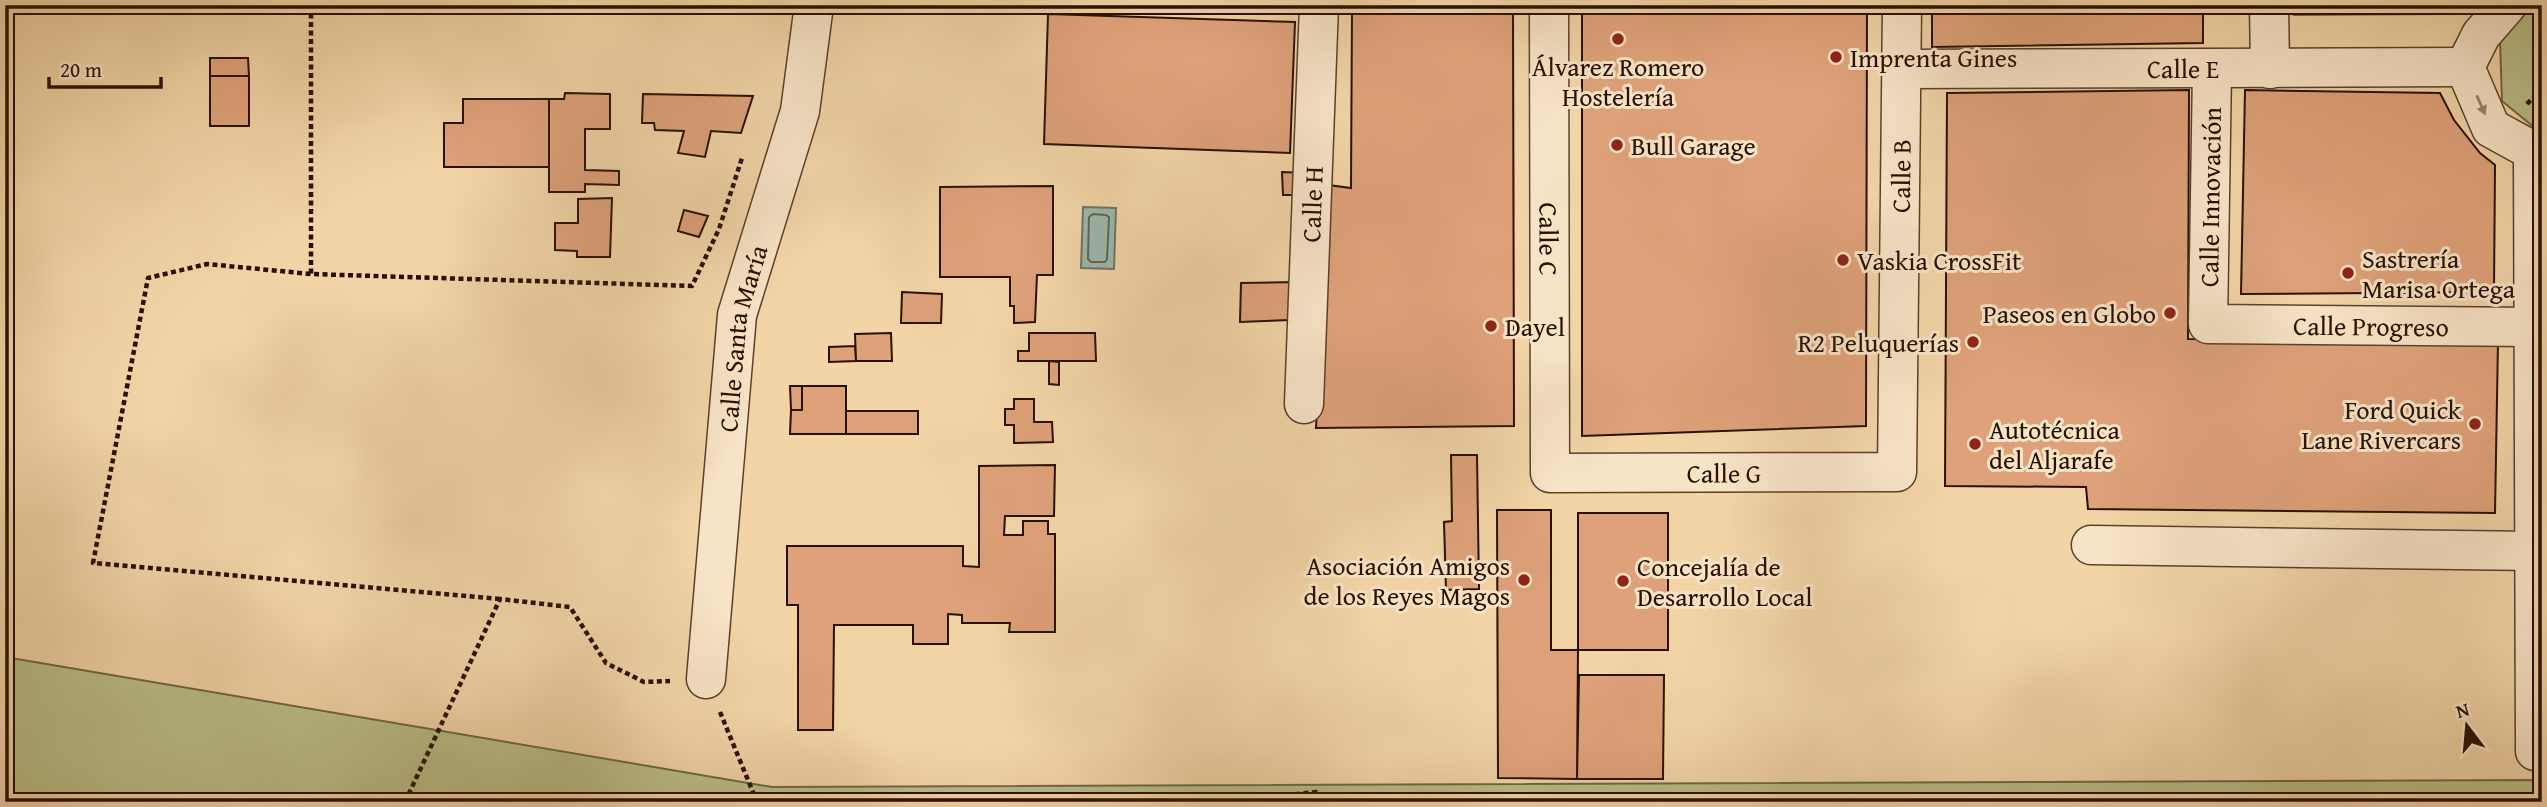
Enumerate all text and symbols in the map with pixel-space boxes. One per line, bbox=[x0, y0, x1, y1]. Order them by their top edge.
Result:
marker: Álvarez Romero Hostelería bbox=[1610, 31, 1626, 47]
place label: Imprenta Gines bbox=[1850, 38, 2017, 77]
scale bar bbox=[49, 46, 161, 90]
place label: Álvarez Romero Hostelería bbox=[1532, 47, 1704, 116]
street label: Calle E bbox=[2147, 48, 2219, 88]
marker: Imprenta Gines bbox=[1828, 49, 1844, 65]
text: 20 m bbox=[60, 54, 102, 85]
one-way arrow bbox=[2475, 95, 2487, 115]
street label: Calle Innovación bbox=[2189, 106, 2231, 287]
place label: Bull Garage bbox=[1631, 126, 1756, 165]
marker: Bull Garage bbox=[1609, 137, 1625, 153]
street label: Calle B bbox=[1880, 139, 1920, 213]
street label: Calle H bbox=[1291, 165, 1332, 243]
street label: Calle C bbox=[1530, 202, 1569, 276]
street label: Calle Santa María bbox=[708, 239, 777, 433]
place label: Sastrería Marisa Ortega bbox=[2362, 239, 2516, 308]
place label: Vaskia CrossFit bbox=[1857, 241, 2021, 280]
marker: Vaskia CrossFit bbox=[1835, 252, 1851, 268]
marker: Sastrería Marisa Ortega bbox=[2340, 265, 2356, 281]
place label: Paseos en Globo bbox=[1983, 294, 2156, 333]
marker: Paseos en Globo bbox=[2162, 305, 2178, 321]
street label: Calle Progreso bbox=[2293, 305, 2449, 346]
place label: Dayel bbox=[1505, 307, 1565, 346]
marker: Dayel bbox=[1483, 318, 1499, 334]
place label: R2 Peluquerías bbox=[1798, 323, 1959, 362]
marker: R2 Peluquerías bbox=[1965, 334, 1981, 350]
place label: Ford Quick Lane Rivercars bbox=[2302, 390, 2462, 459]
place label: Autotécnica del Aljarafe bbox=[1989, 410, 2121, 479]
marker: Ford Quick Lane Rivercars bbox=[2467, 416, 2483, 432]
marker: Autotécnica del Aljarafe bbox=[1967, 436, 1983, 452]
street label: Calle G bbox=[1687, 453, 1761, 492]
place label: Asociación Amigos de los Reyes Magos bbox=[1304, 546, 1510, 615]
place label: Concejalía de Desarrollo Local bbox=[1637, 547, 1813, 616]
marker: Asociación Amigos de los Reyes Magos bbox=[1516, 572, 1532, 588]
marker: Concejalía de Desarrollo Local bbox=[1615, 573, 1631, 589]
north arrow bbox=[2432, 692, 2502, 762]
text: N bbox=[2452, 694, 2473, 725]

